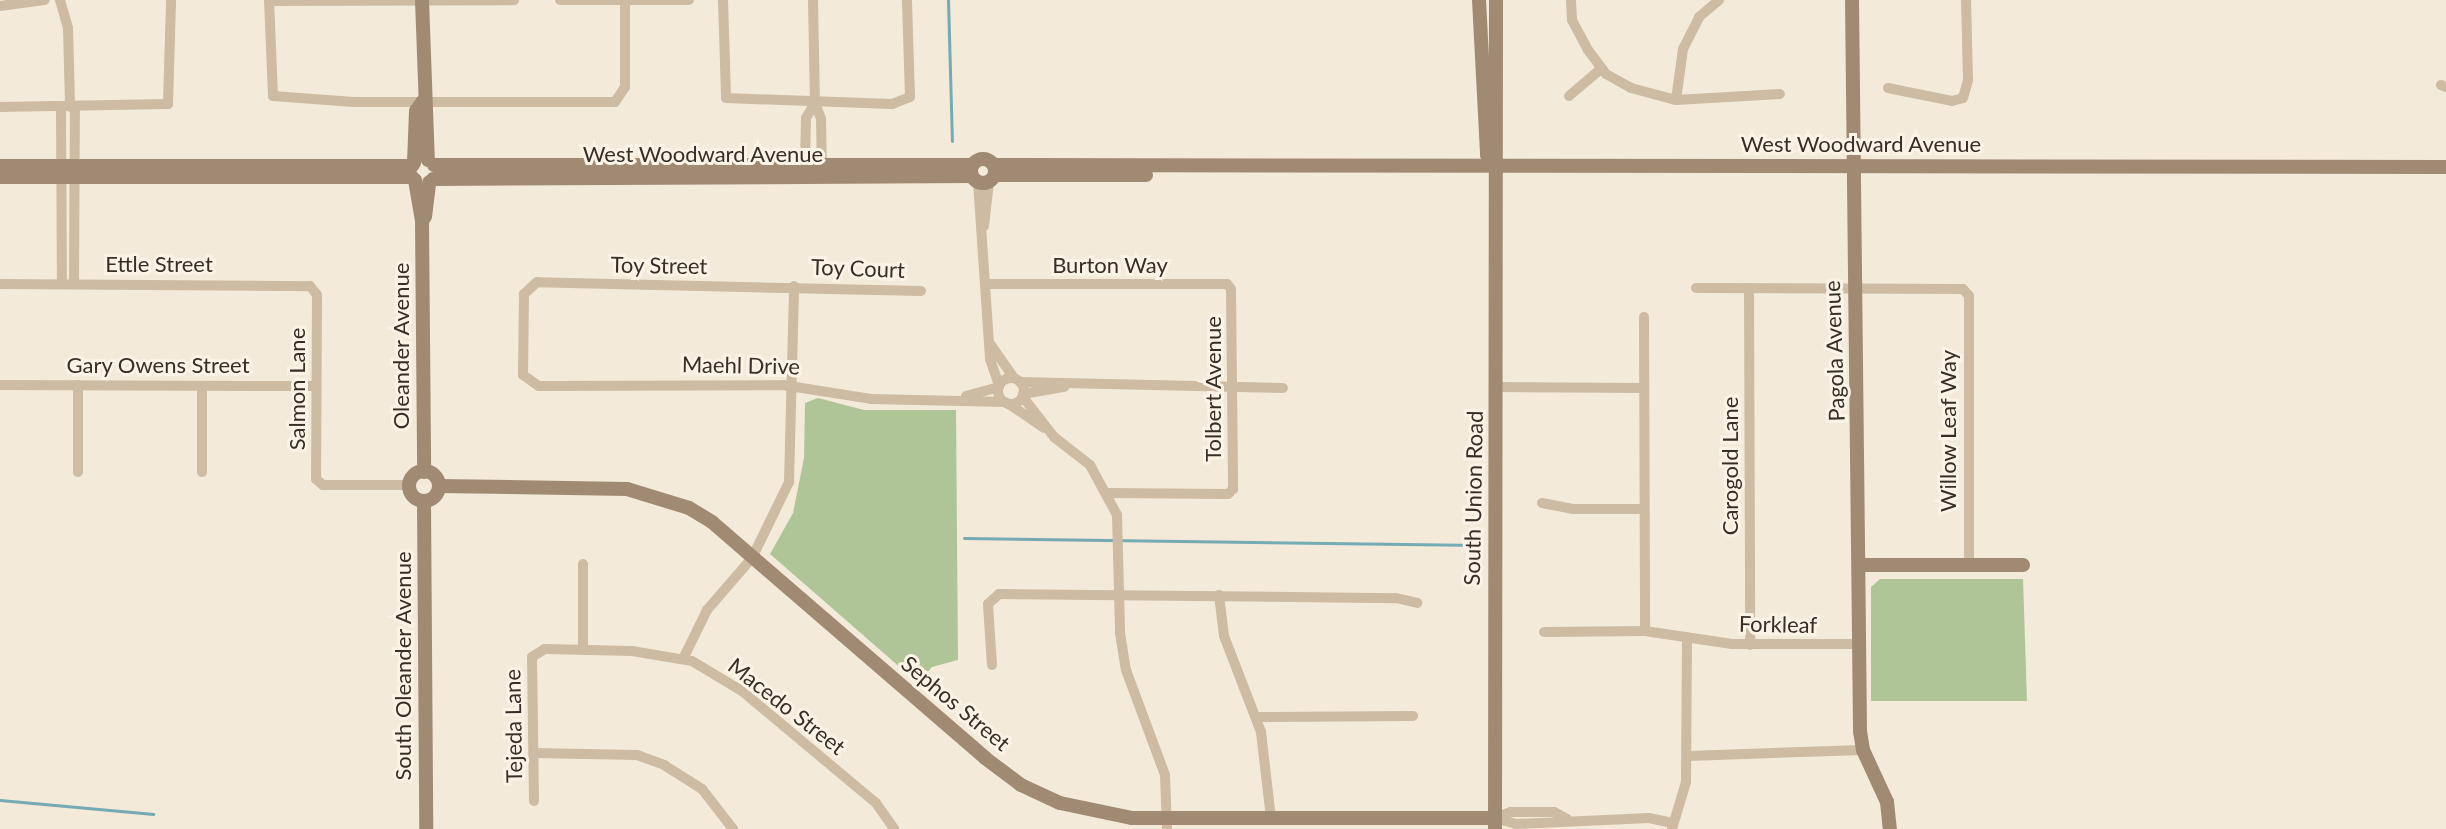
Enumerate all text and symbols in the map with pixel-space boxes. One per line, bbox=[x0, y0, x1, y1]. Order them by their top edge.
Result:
street label: West Woodward Avenue bbox=[1740, 131, 1982, 157]
street label: West Woodward Avenue bbox=[582, 141, 824, 167]
street label: Ettle Street bbox=[105, 251, 213, 277]
street label: Toy Street bbox=[610, 251, 708, 279]
street label: Burton Way bbox=[1052, 252, 1168, 278]
street label: Toy Court bbox=[810, 253, 906, 283]
street label: Oleander Avenue bbox=[388, 262, 414, 430]
street label: Pagola Avenue bbox=[1818, 280, 1850, 422]
street label: Tolbert Avenue bbox=[1200, 316, 1226, 462]
street label: Salmon Lane bbox=[284, 328, 310, 450]
street label: Willow Leaf Way bbox=[1935, 349, 1961, 513]
street label: Maehl Drive bbox=[682, 351, 800, 379]
street label: Gary Owens Street bbox=[66, 352, 250, 378]
street label: Carogold Lane bbox=[1717, 397, 1743, 535]
street label: South Union Road bbox=[1458, 410, 1488, 586]
street label: South Oleander Avenue bbox=[390, 551, 416, 781]
street label: Forkleaf bbox=[1739, 610, 1817, 638]
street label: Sephos Street bbox=[896, 650, 1016, 756]
street label: Macedo Street bbox=[723, 652, 851, 760]
street label: Tejeda Lane bbox=[499, 669, 527, 783]

